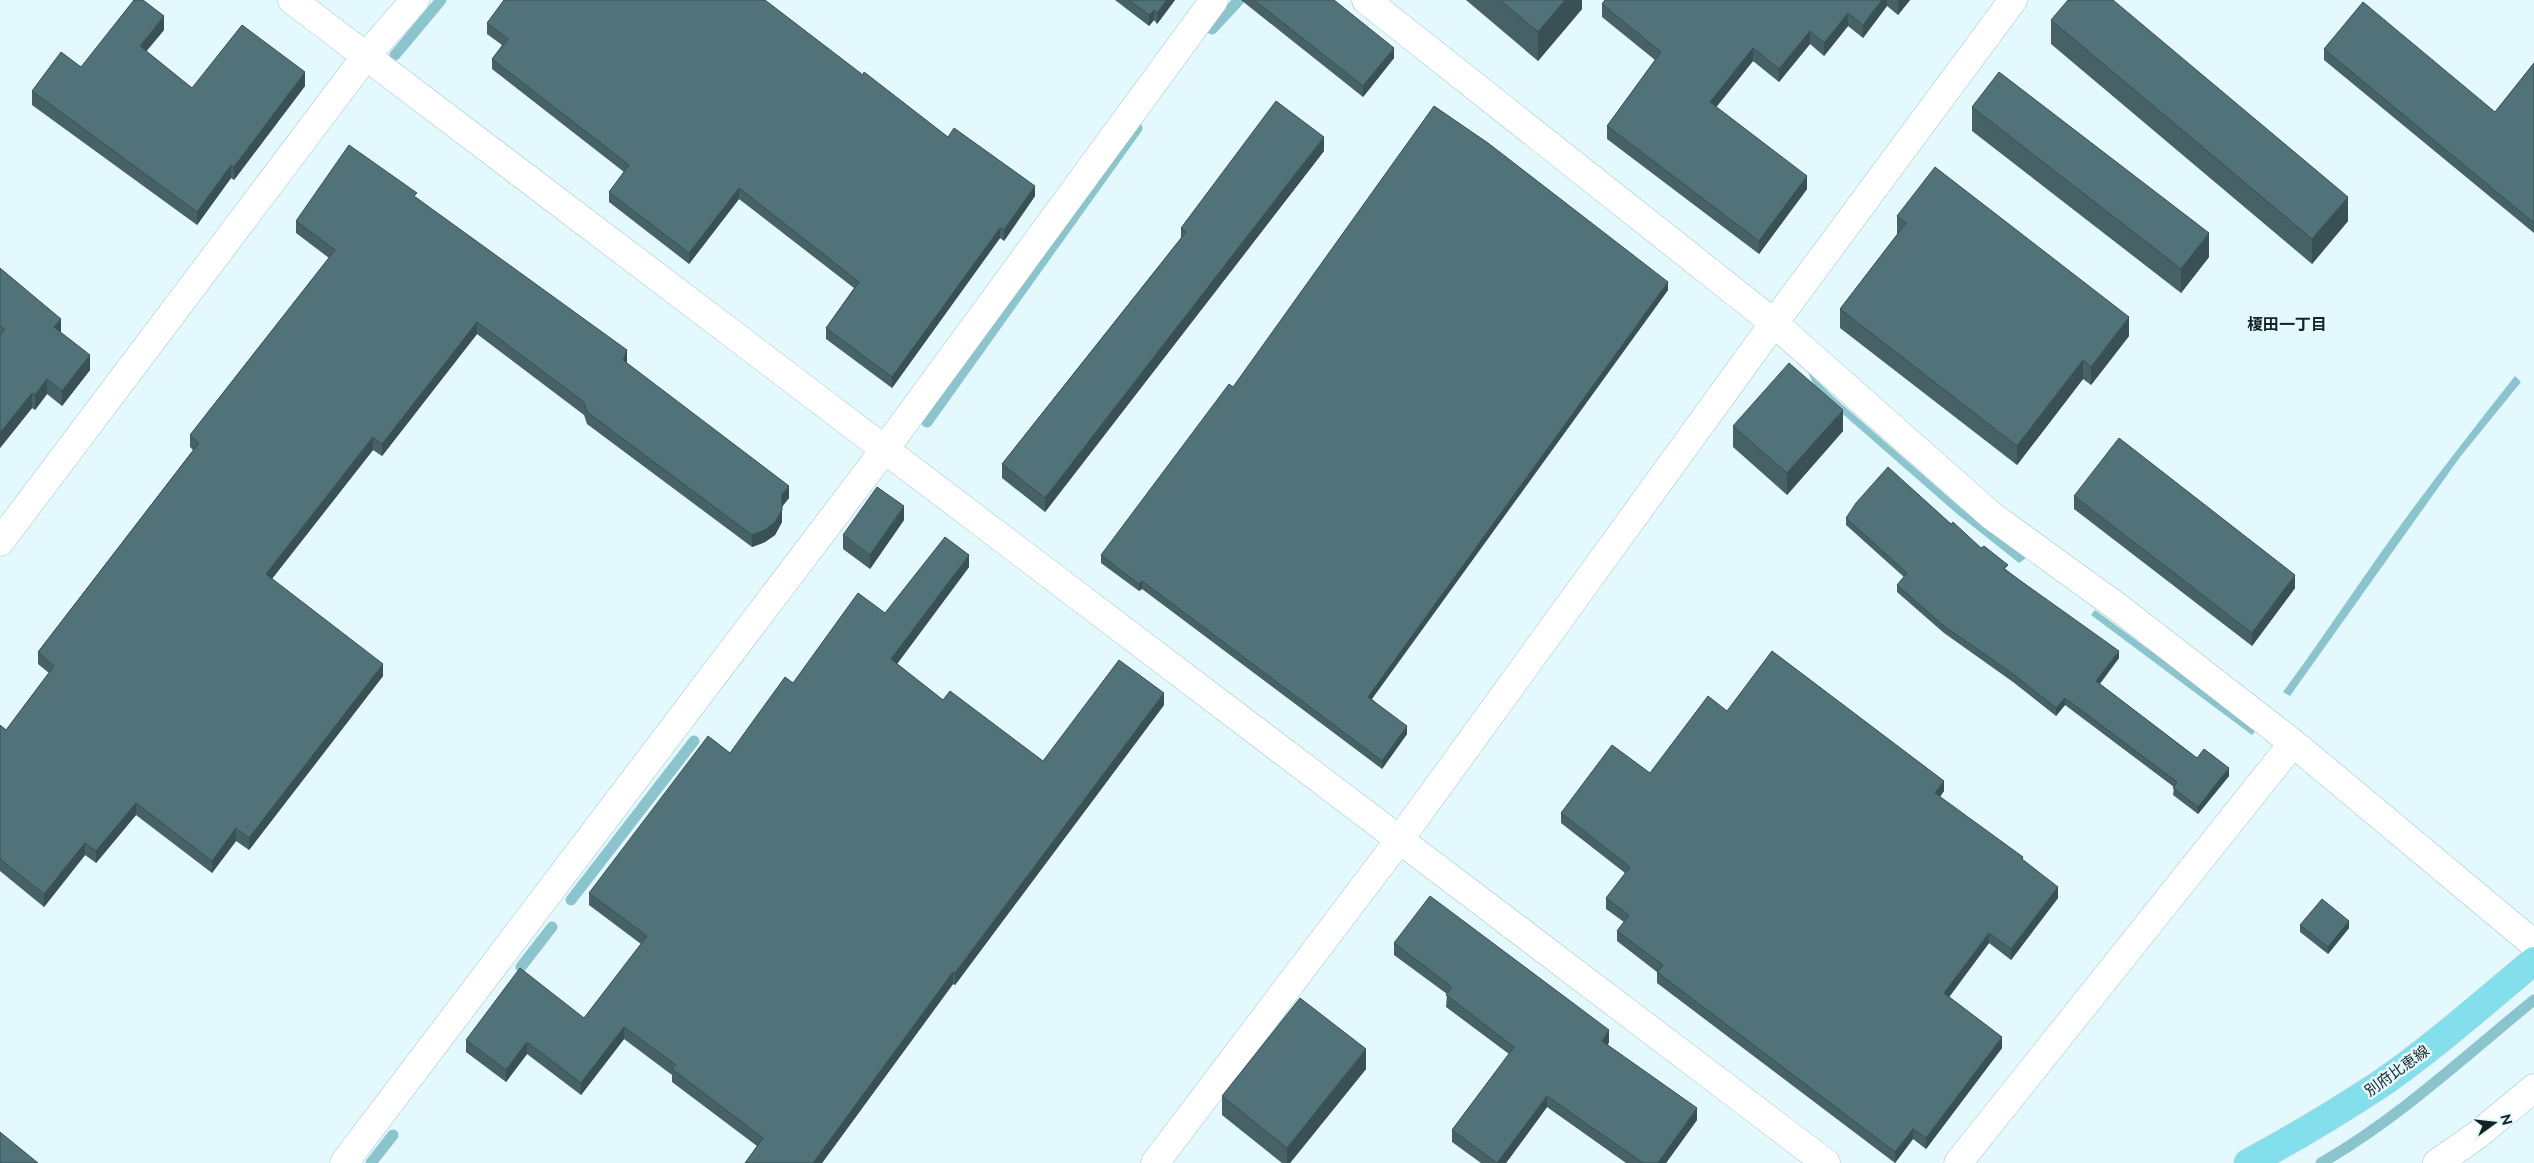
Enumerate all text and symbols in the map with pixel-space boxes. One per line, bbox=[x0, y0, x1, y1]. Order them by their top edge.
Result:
district label: 榎田一丁目 bbox=[2247, 315, 2327, 334]
street label: 別府比恵線 bbox=[2361, 1042, 2433, 1100]
north arrow bbox=[2469, 1098, 2519, 1148]
text: N bbox=[2497, 1112, 2516, 1127]

